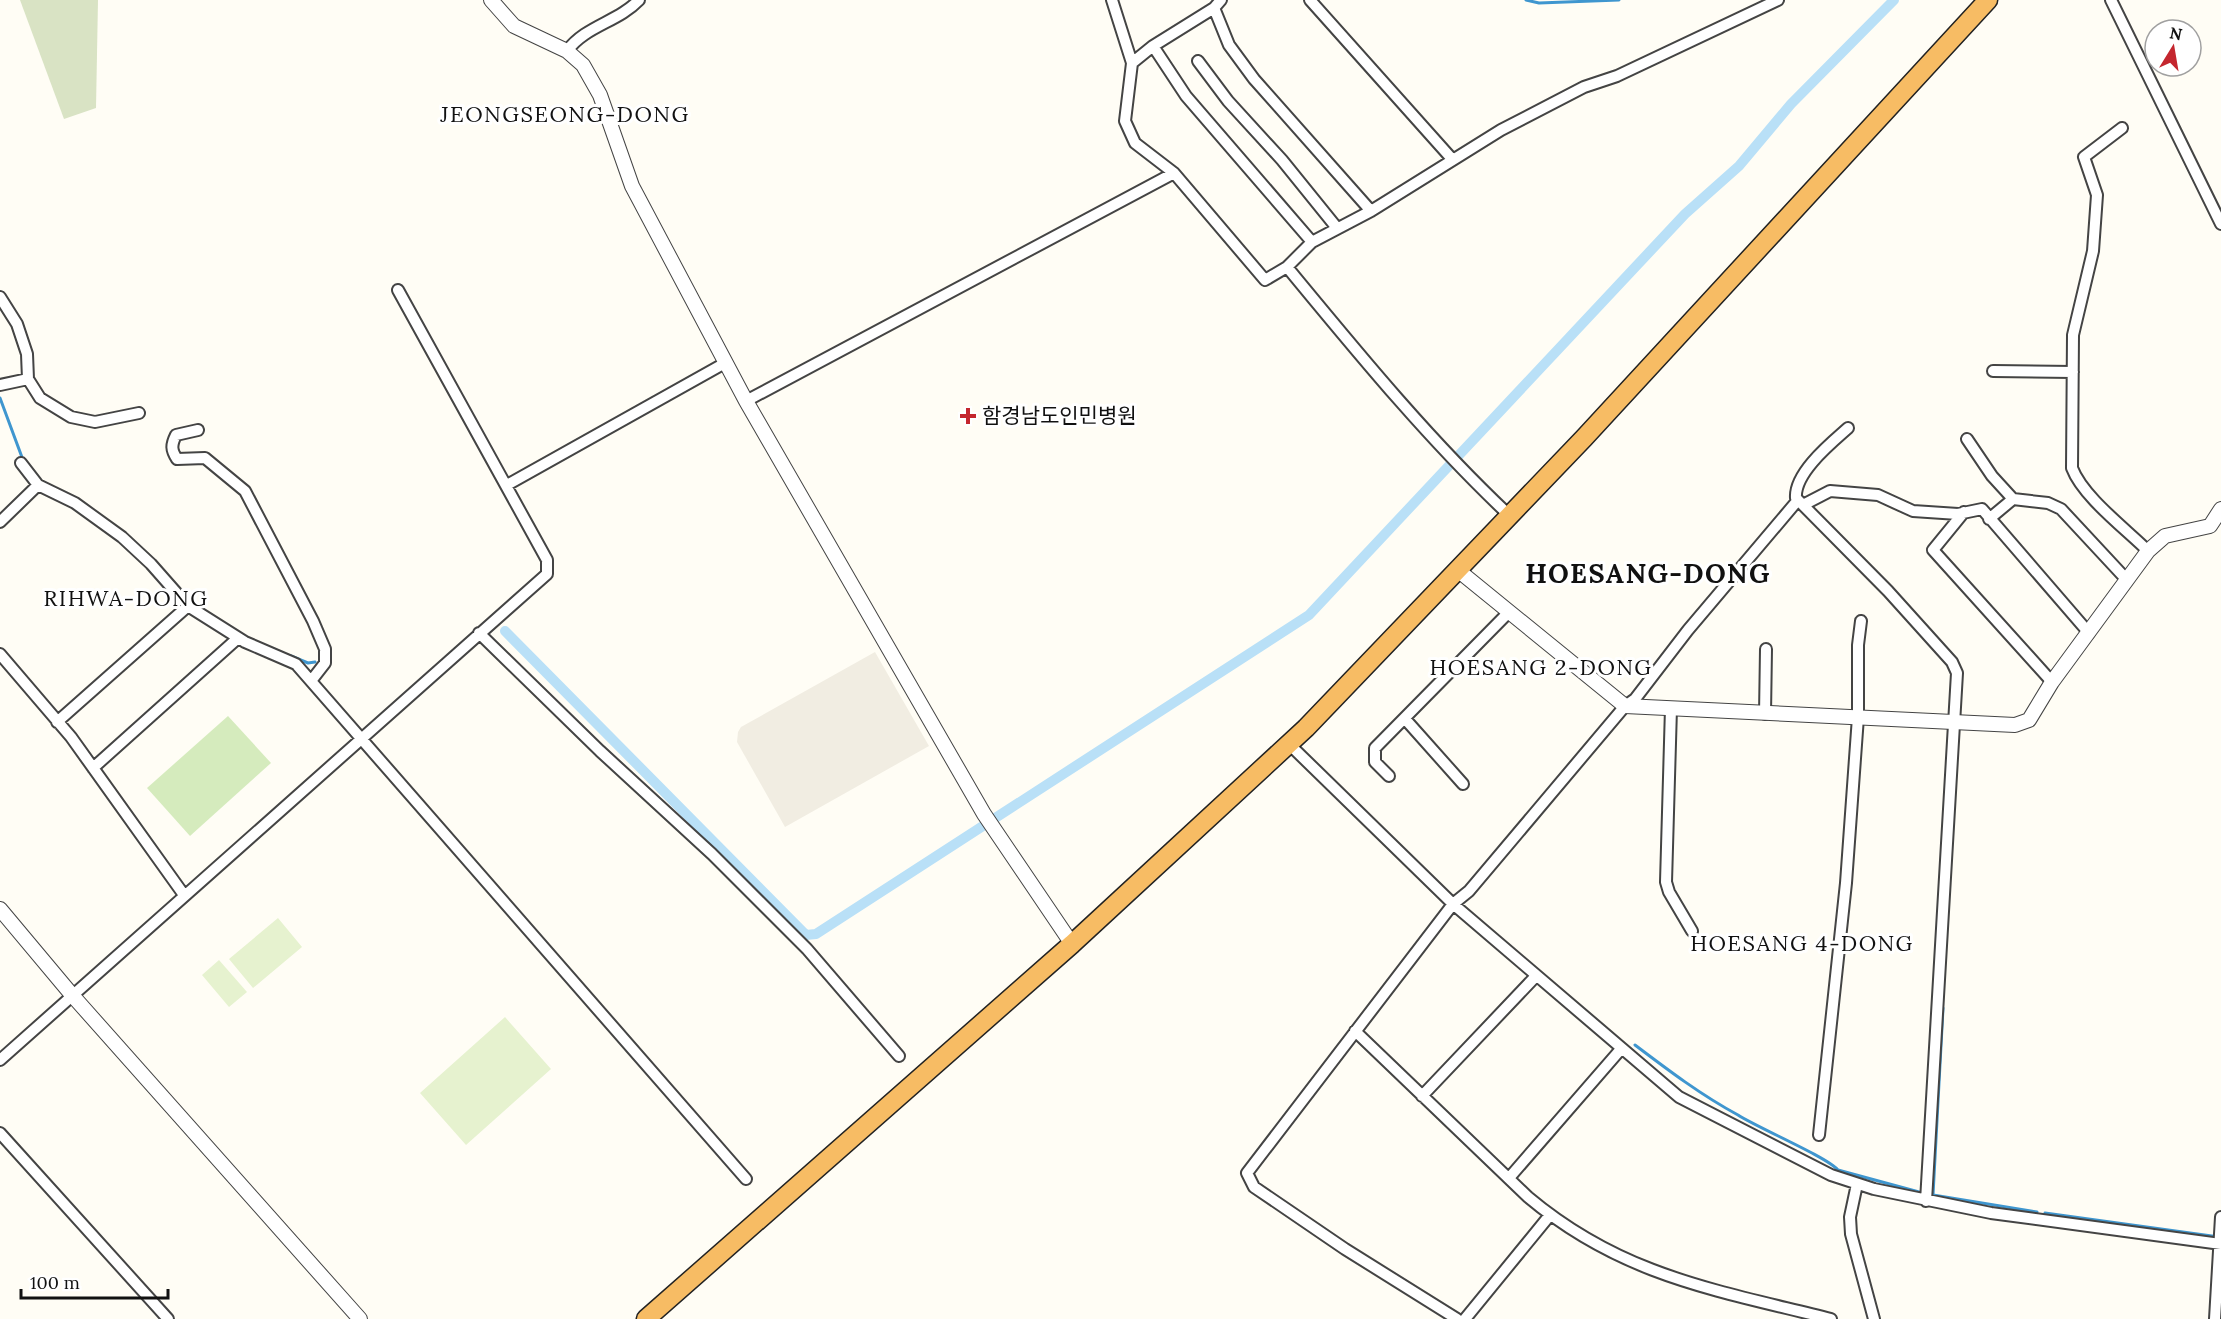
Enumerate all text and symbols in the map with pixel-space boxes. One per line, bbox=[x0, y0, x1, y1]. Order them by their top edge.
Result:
north arrow bbox=[2143, 18, 2203, 78]
text: N bbox=[2168, 22, 2184, 44]
district label: JEONGSEONG-DONG bbox=[439, 100, 690, 128]
place label: 함경남도인민병원 bbox=[982, 402, 1137, 429]
marker: 함경남도인민병원 bbox=[959, 407, 977, 425]
district label: HOESANG-DONG bbox=[1525, 556, 1771, 590]
district label: RIHWA-DONG bbox=[43, 584, 209, 612]
district label: HOESANG 2-DONG bbox=[1429, 653, 1653, 681]
district label: HOESANG 4-DONG bbox=[1690, 929, 1914, 957]
scale bar bbox=[21, 1262, 168, 1300]
text: 100 m bbox=[30, 1271, 80, 1294]

